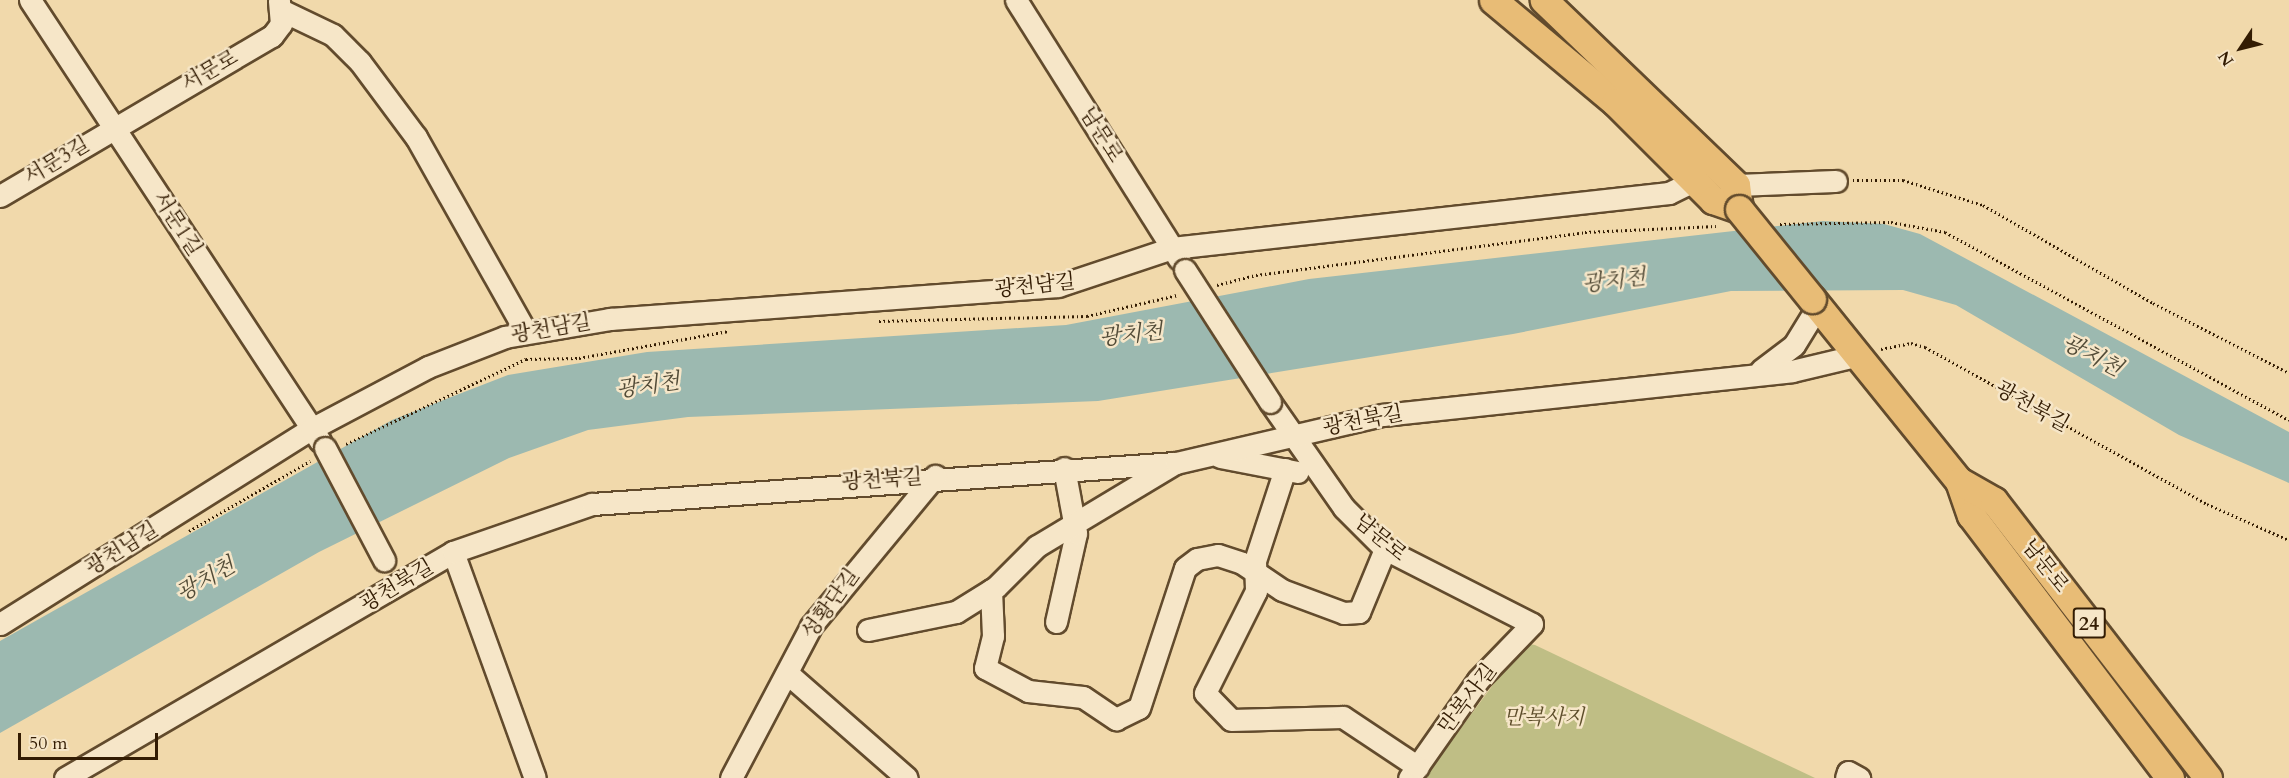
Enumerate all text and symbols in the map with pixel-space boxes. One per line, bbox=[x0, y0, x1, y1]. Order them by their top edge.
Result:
north arrow bbox=[2211, 18, 2271, 78]
street label: 서문로 bbox=[177, 45, 243, 97]
text: N bbox=[2213, 46, 2239, 70]
street label: 남문로 bbox=[1074, 103, 1128, 167]
street label: 서문3길 bbox=[20, 132, 94, 190]
street label: 서문1길 bbox=[147, 187, 207, 261]
water label: 광치천 bbox=[1581, 264, 1647, 298]
street label: 광천남길 bbox=[993, 269, 1077, 303]
street label: 광천남길 bbox=[509, 310, 593, 348]
water label: 광치천 bbox=[1098, 319, 1164, 351]
water label: 광치천 bbox=[2058, 329, 2126, 383]
water label: 광치천 bbox=[615, 368, 681, 404]
street label: 광천북길 bbox=[1990, 376, 2074, 438]
street label: 광천북길 bbox=[1321, 401, 1405, 441]
street label: 광천북길 bbox=[841, 465, 923, 495]
street label: 남문로 bbox=[1349, 509, 1411, 567]
street label: 광천남길 bbox=[81, 517, 163, 581]
street label: 남문로 bbox=[2016, 534, 2074, 598]
water label: 광치천 bbox=[172, 553, 240, 607]
street label: 광천북길 bbox=[356, 554, 438, 618]
street label: 성황단길 bbox=[797, 564, 865, 644]
road number: 24 bbox=[2072, 606, 2106, 640]
street label: 만복사길 bbox=[1434, 659, 1502, 739]
park label: 만복사지 bbox=[1503, 705, 1585, 731]
scale bar bbox=[21, 721, 160, 759]
text: 50 m bbox=[29, 731, 68, 756]

